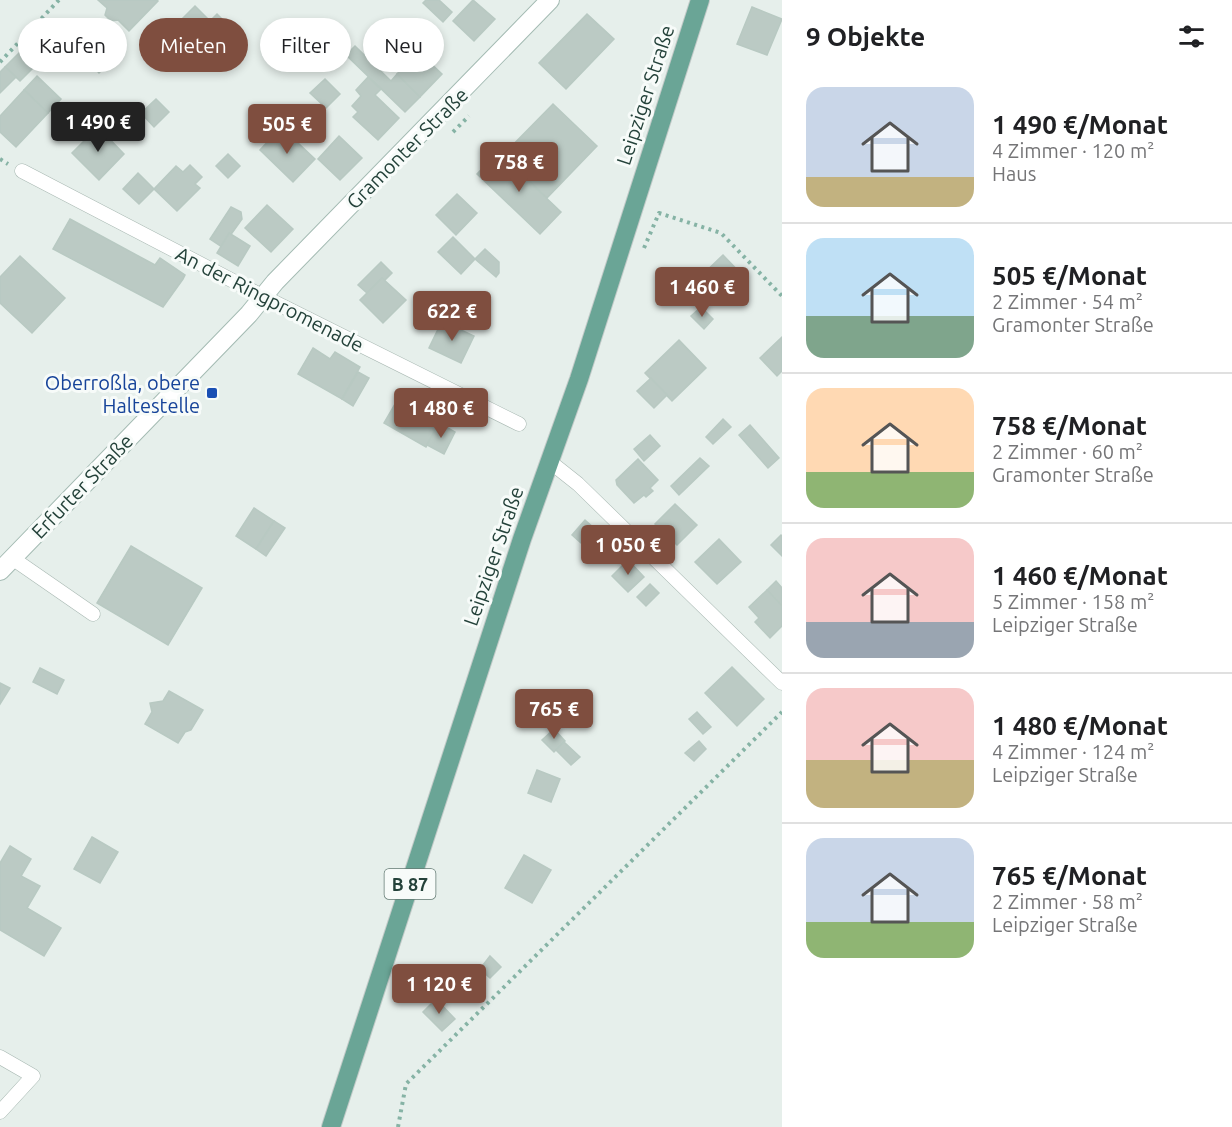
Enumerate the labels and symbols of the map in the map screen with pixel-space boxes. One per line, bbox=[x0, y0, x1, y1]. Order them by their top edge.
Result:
street label: Leipziger Straße bbox=[612, 22, 678, 168]
street label: Gramonter Straße bbox=[342, 83, 472, 213]
pin: 1 490 € bbox=[43, 102, 153, 153]
pin: 505 € bbox=[245, 104, 329, 155]
pin: 758 € bbox=[477, 142, 561, 193]
street label: An der Ringpromenade bbox=[172, 242, 368, 356]
pin: 1 460 € bbox=[647, 267, 757, 318]
pin: 622 € bbox=[410, 291, 494, 342]
place label: Oberroßla, obere Haltestelle bbox=[45, 371, 200, 417]
marker: Oberroßla, obere Haltestelle bbox=[205, 386, 219, 400]
pin: 1 480 € bbox=[386, 388, 496, 439]
street label: Erfurter Straße bbox=[27, 429, 137, 543]
street label: Leipziger Straße bbox=[458, 483, 528, 629]
pin: 1 050 € bbox=[573, 525, 683, 576]
pin: 765 € bbox=[512, 689, 596, 740]
road number: B 87 bbox=[384, 869, 436, 899]
pin: 1 120 € bbox=[384, 964, 494, 1015]

